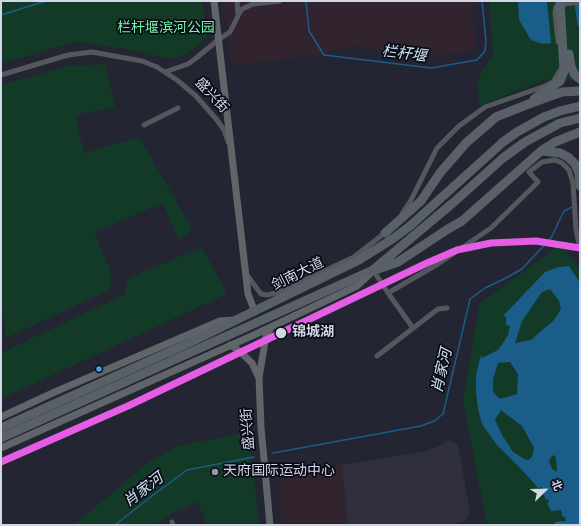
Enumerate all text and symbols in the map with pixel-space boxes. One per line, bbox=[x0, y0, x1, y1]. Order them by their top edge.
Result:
park label: 栏杆堰滨河公园 bbox=[117, 21, 215, 37]
water label: 栏杆堰 bbox=[381, 43, 427, 67]
street label: 盛兴街 bbox=[191, 75, 231, 117]
street label: 剑南大道 bbox=[269, 255, 327, 295]
place label: 锦城湖 bbox=[292, 325, 334, 341]
marker: 锦城湖 bbox=[274, 326, 288, 340]
water label: 肖家河 bbox=[429, 347, 457, 395]
unlabelled marker bbox=[94, 364, 104, 374]
street label: 盛兴街 bbox=[239, 407, 259, 451]
place label: 天府国际运动中心 bbox=[223, 464, 335, 480]
marker: 天府国际运动中心 bbox=[210, 467, 220, 477]
water label: 肖家河 bbox=[121, 470, 167, 512]
north arrow bbox=[525, 470, 565, 510]
text: 北 bbox=[547, 477, 566, 493]

